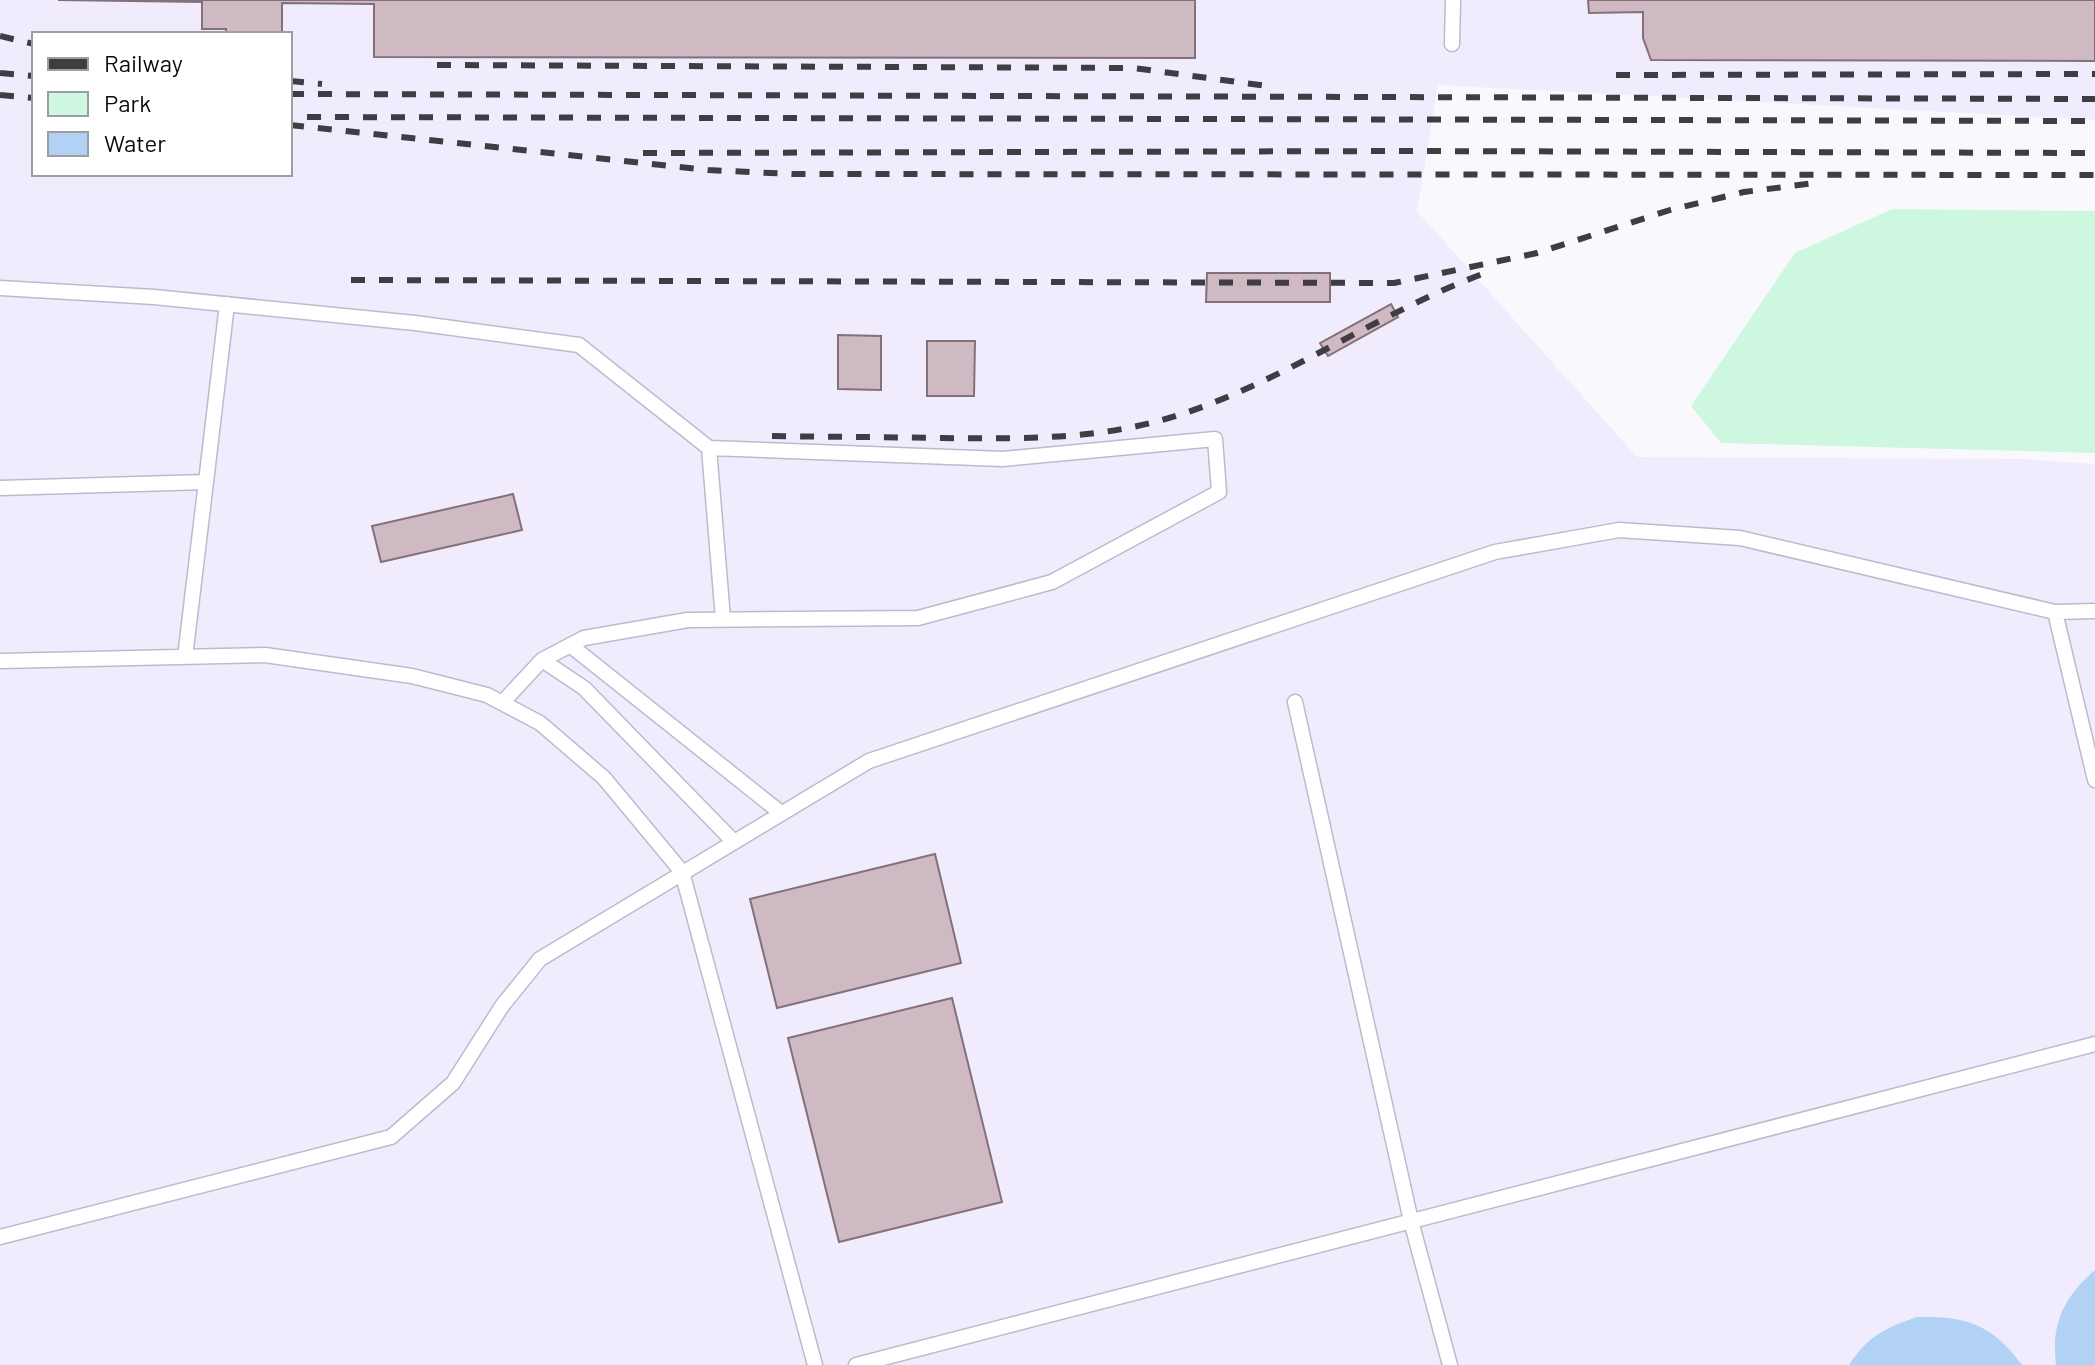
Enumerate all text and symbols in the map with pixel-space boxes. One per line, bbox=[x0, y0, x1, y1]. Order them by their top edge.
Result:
legend bbox=[32, 32, 292, 176]
text: Railway bbox=[104, 48, 183, 77]
text: Park bbox=[104, 88, 151, 117]
text: Water bbox=[104, 128, 166, 157]

